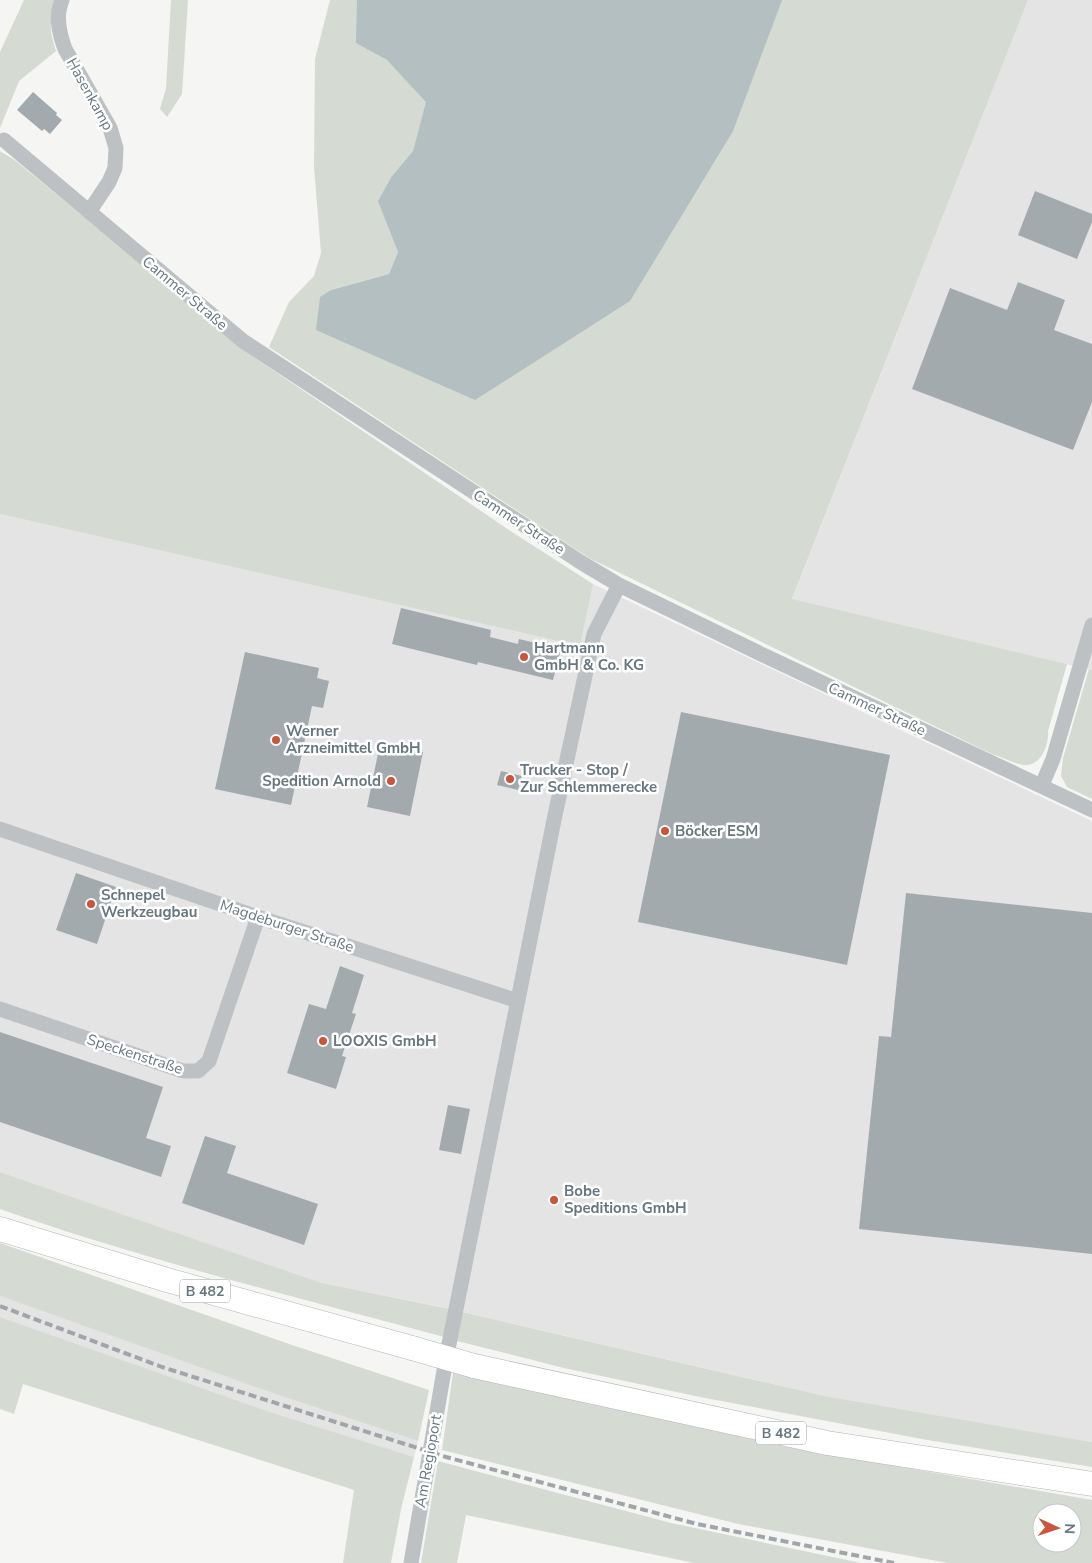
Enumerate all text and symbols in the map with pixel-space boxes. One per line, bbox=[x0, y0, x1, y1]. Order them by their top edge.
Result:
street label: Hasenkamp bbox=[62, 54, 118, 134]
street label: Cammer Straße bbox=[138, 251, 232, 335]
street label: Cammer Straße bbox=[469, 485, 569, 559]
place label: Hartmann GmbH & Co. KG bbox=[534, 638, 644, 675]
marker: Hartmann GmbH & Co. KG bbox=[518, 651, 530, 663]
street label: Cammer Straße bbox=[825, 678, 929, 740]
place label: Werner Arzneimittel GmbH bbox=[286, 721, 421, 758]
marker: Werner Arzneimittel GmbH bbox=[270, 734, 282, 746]
place label: Trucker - Stop / Zur Schlemmerecke bbox=[520, 760, 657, 797]
place label: Spedition Arnold bbox=[262, 771, 381, 791]
marker: Trucker - Stop / Zur Schlemmerecke bbox=[504, 773, 516, 785]
marker: Spedition Arnold bbox=[385, 775, 397, 787]
place label: Böcker ESM bbox=[675, 821, 758, 841]
marker: Böcker ESM bbox=[659, 825, 671, 837]
place label: Schnepel Werkzeugbau bbox=[101, 885, 197, 922]
street label: Magdeburger Straße bbox=[218, 895, 356, 957]
marker: Schnepel Werkzeugbau bbox=[85, 898, 97, 910]
street label: Speckenstraße bbox=[85, 1029, 185, 1079]
place label: LOOXIS GmbH bbox=[333, 1031, 437, 1051]
marker: LOOXIS GmbH bbox=[317, 1035, 329, 1047]
place label: Bobe Speditions GmbH bbox=[564, 1181, 687, 1218]
marker: Bobe Speditions GmbH bbox=[548, 1194, 560, 1206]
road number: B 482 bbox=[180, 1280, 230, 1302]
street label: Am Regioport bbox=[410, 1412, 446, 1509]
road number: B 482 bbox=[756, 1422, 806, 1445]
north arrow bbox=[1032, 1503, 1082, 1553]
text: N bbox=[1060, 1523, 1079, 1534]

